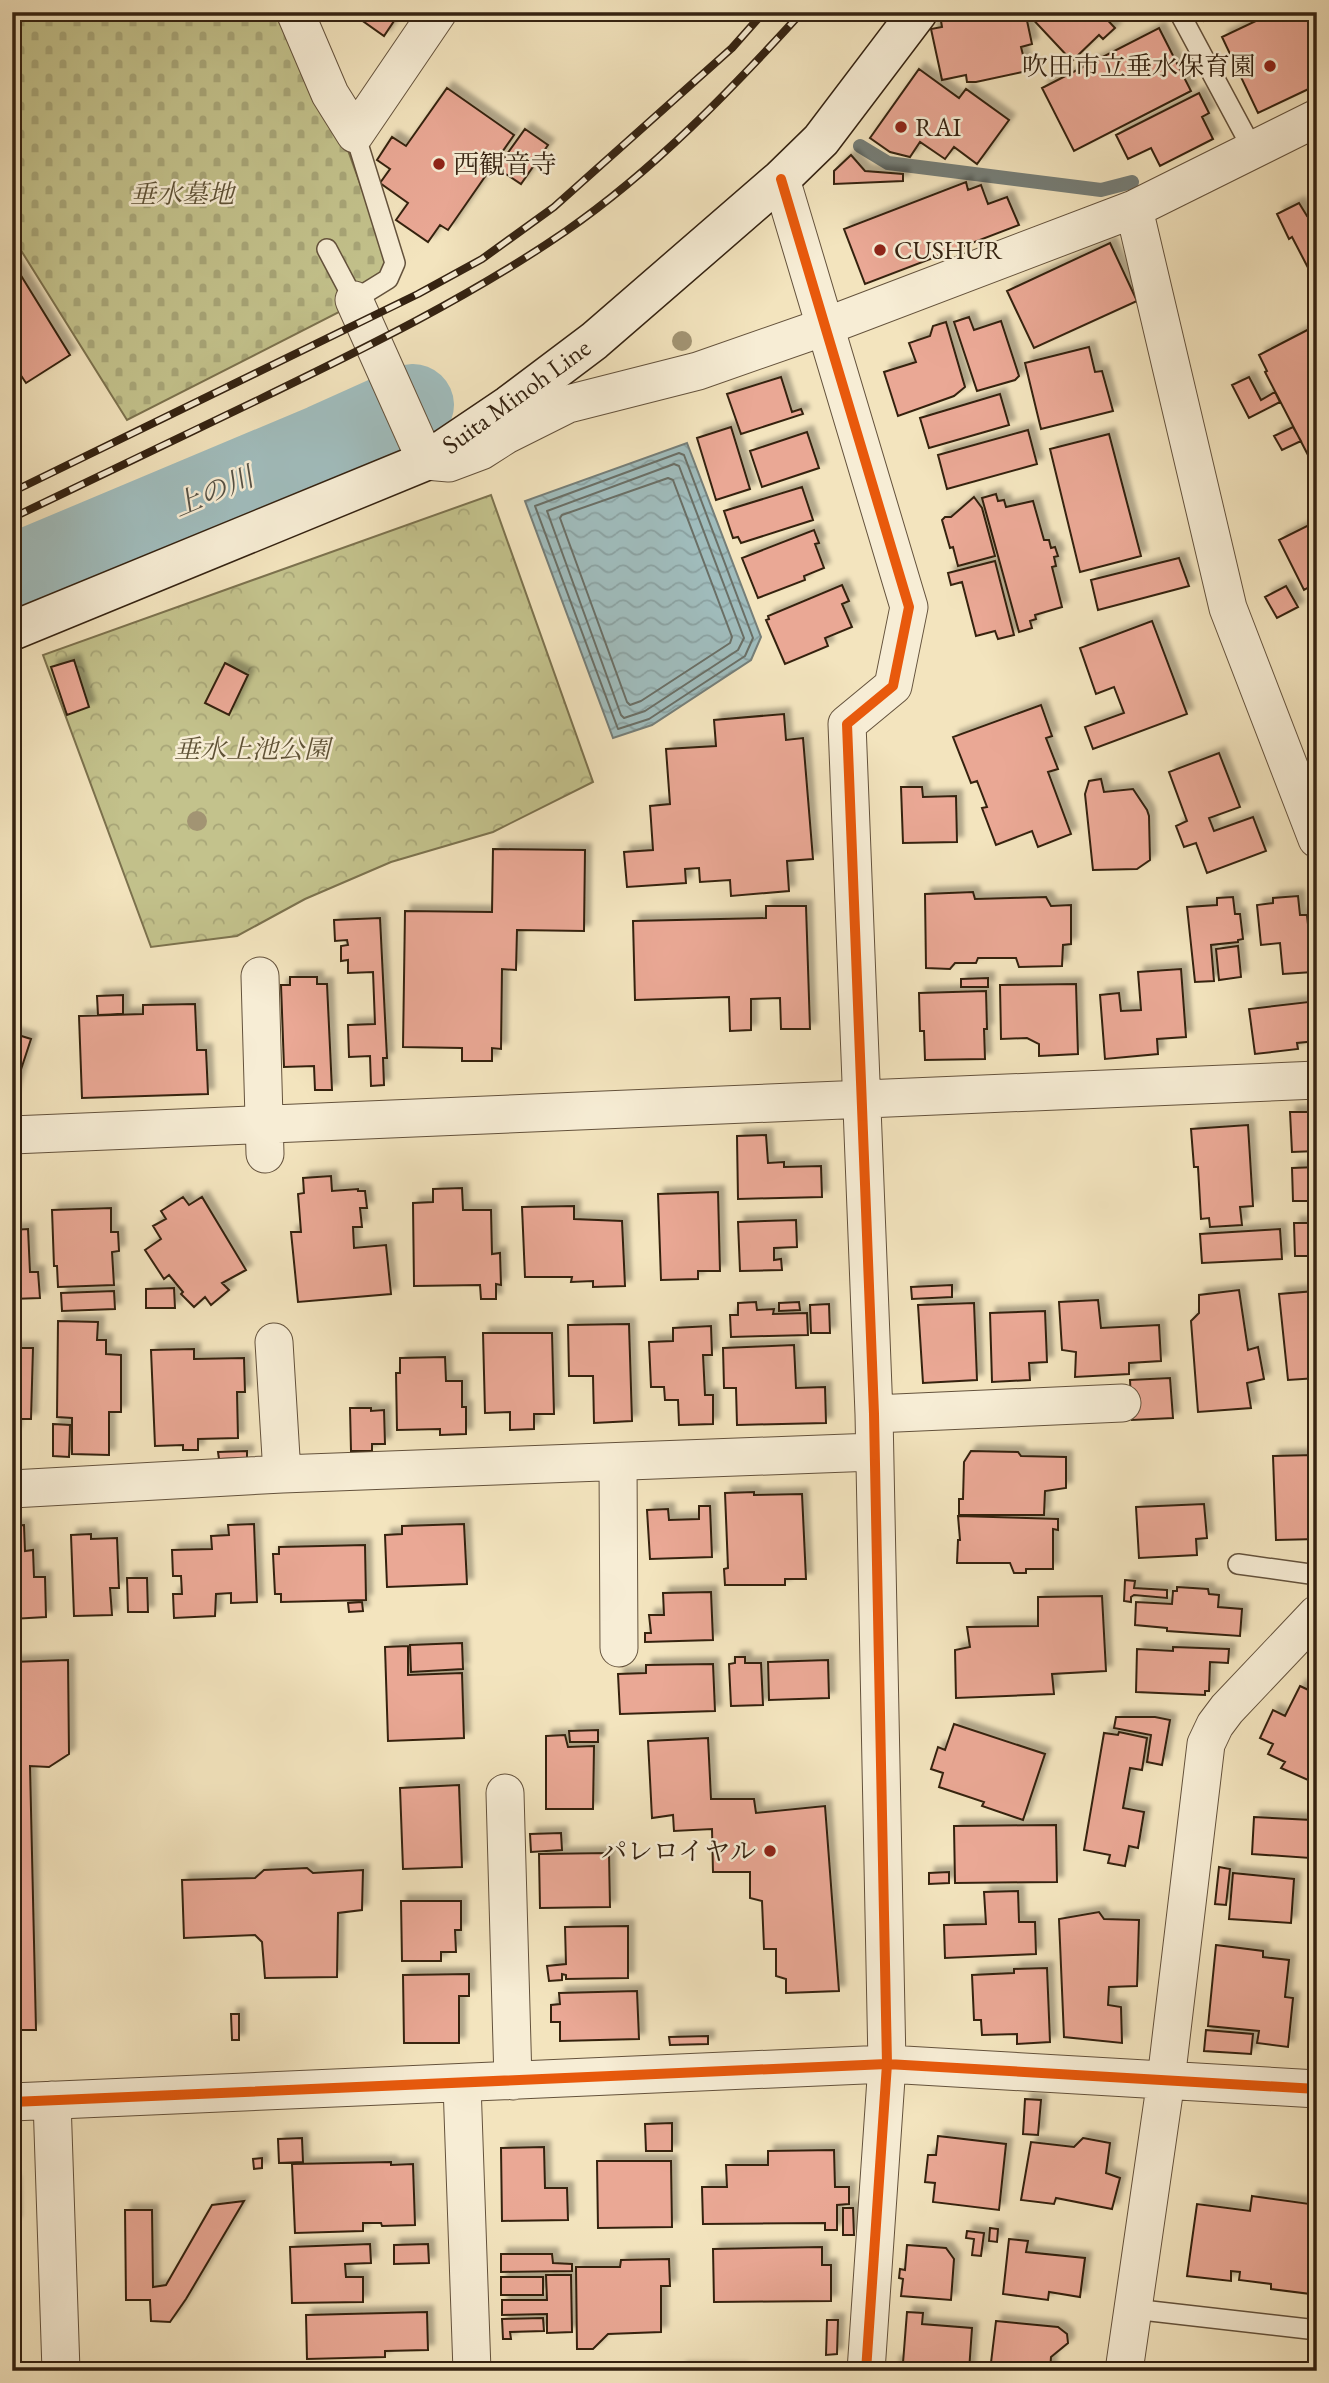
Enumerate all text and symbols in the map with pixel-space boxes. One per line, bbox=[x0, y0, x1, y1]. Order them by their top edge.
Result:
place label: 吹田市立垂水保育園 bbox=[1022, 49, 1256, 83]
marker: 吹田市立垂水保育園 bbox=[1262, 58, 1278, 74]
place label: RAI bbox=[915, 110, 962, 144]
marker: RAI bbox=[893, 119, 909, 135]
place label: 西観音寺 bbox=[453, 147, 557, 181]
marker: 西観音寺 bbox=[431, 156, 447, 172]
park label: 垂水墓地 bbox=[130, 177, 237, 211]
place label: CUSHUR bbox=[894, 233, 1003, 267]
marker: CUSHUR bbox=[872, 242, 888, 258]
street label: Suita Minoh Line bbox=[435, 331, 597, 461]
water label: 上の川 bbox=[167, 457, 261, 524]
park label: 垂水上池公園 bbox=[174, 732, 334, 766]
place label: パレロイヤル bbox=[601, 1834, 756, 1868]
marker: パレロイヤル bbox=[762, 1843, 778, 1859]

